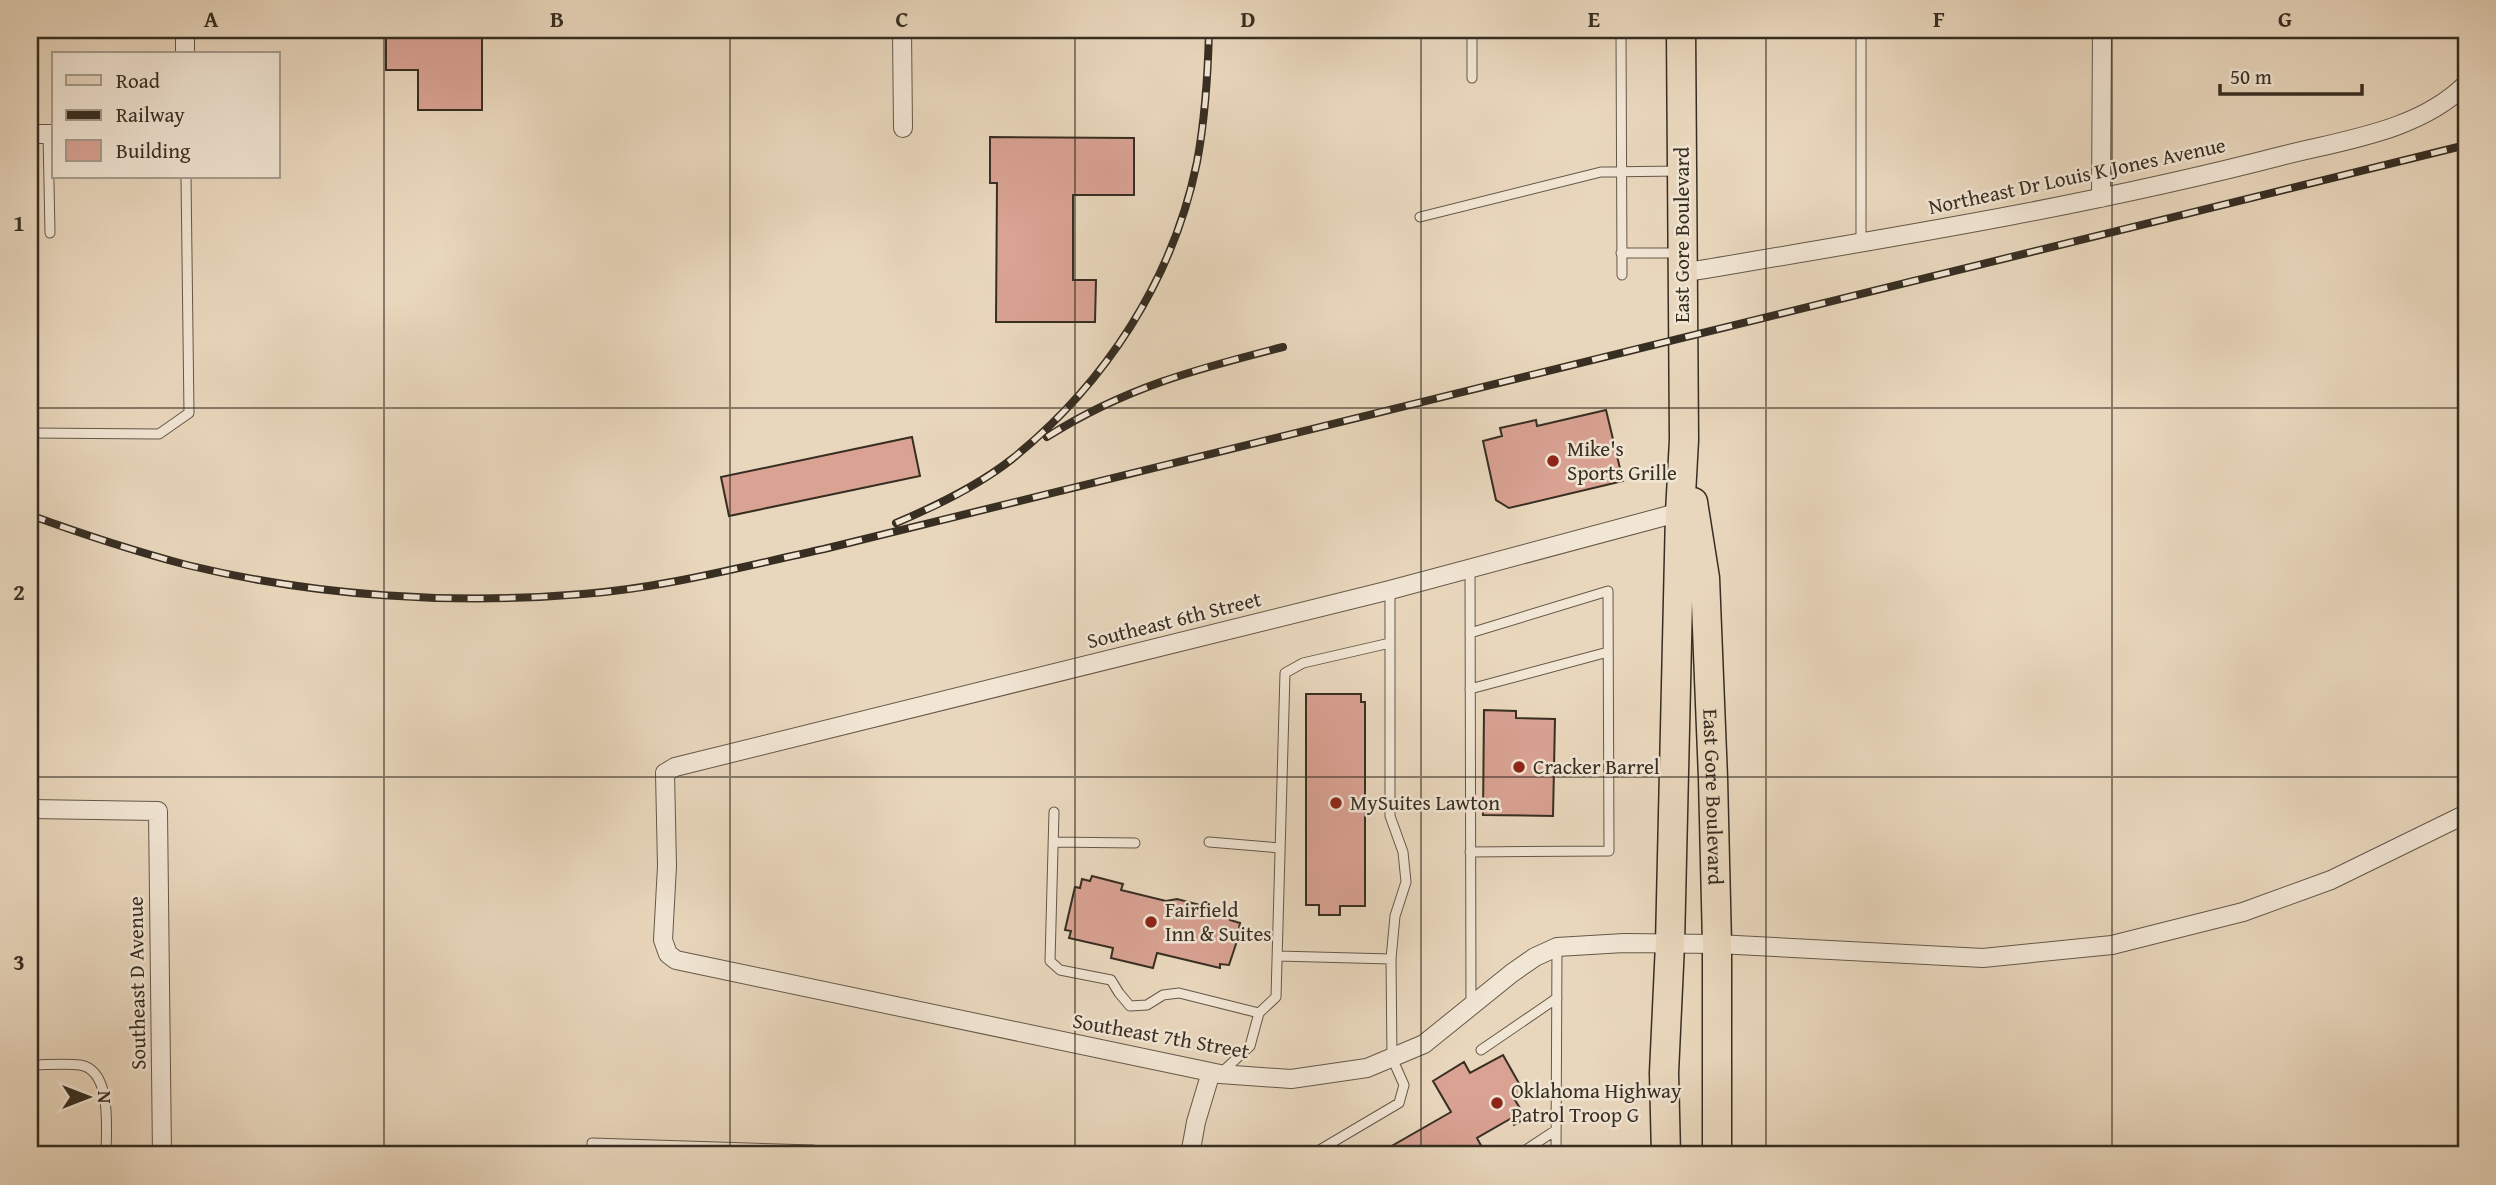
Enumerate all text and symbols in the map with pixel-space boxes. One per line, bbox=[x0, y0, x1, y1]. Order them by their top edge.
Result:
text: A bbox=[204, 2, 219, 35]
text: B bbox=[550, 2, 564, 35]
text: C bbox=[895, 2, 909, 35]
text: D bbox=[1241, 2, 1256, 35]
text: E bbox=[1588, 2, 1600, 35]
text: F bbox=[1933, 2, 1945, 35]
text: G bbox=[2278, 2, 2292, 35]
legend bbox=[52, 52, 280, 178]
scale bar bbox=[2220, 52, 2361, 96]
text: 50 m bbox=[2230, 61, 2272, 92]
text: Road bbox=[116, 65, 161, 96]
text: Railway bbox=[116, 99, 185, 130]
street label: Northeast Dr Louis K Jones Avenue bbox=[1925, 129, 2229, 222]
text: Building bbox=[116, 135, 191, 166]
street label: East Gore Boulevard bbox=[1666, 146, 1697, 323]
text: 1 bbox=[13, 206, 25, 239]
place label: Mike's Sports Grille bbox=[1567, 433, 1677, 488]
marker: Mike's Sports Grille bbox=[1545, 453, 1561, 469]
text: 2 bbox=[13, 575, 25, 608]
street label: Southeast 6th Street bbox=[1083, 583, 1265, 656]
street label: East Gore Boulevard bbox=[1695, 708, 1732, 886]
place label: Cracker Barrel bbox=[1533, 751, 1660, 782]
marker: Cracker Barrel bbox=[1511, 759, 1527, 775]
place label: MySuites Lawton bbox=[1350, 787, 1500, 818]
marker: MySuites Lawton bbox=[1328, 795, 1344, 811]
place label: Fairfield Inn & Suites bbox=[1165, 894, 1272, 949]
street label: Southeast D Avenue bbox=[119, 896, 154, 1070]
marker: Fairfield Inn & Suites bbox=[1143, 914, 1159, 930]
text: 3 bbox=[13, 945, 25, 978]
street label: Southeast 7th Street bbox=[1070, 1005, 1252, 1066]
north arrow bbox=[52, 1062, 122, 1132]
place label: Oklahoma Highway Patrol Troop G bbox=[1511, 1075, 1682, 1130]
text: N bbox=[91, 1091, 119, 1104]
marker: Oklahoma Highway Patrol Troop G bbox=[1489, 1095, 1505, 1111]

